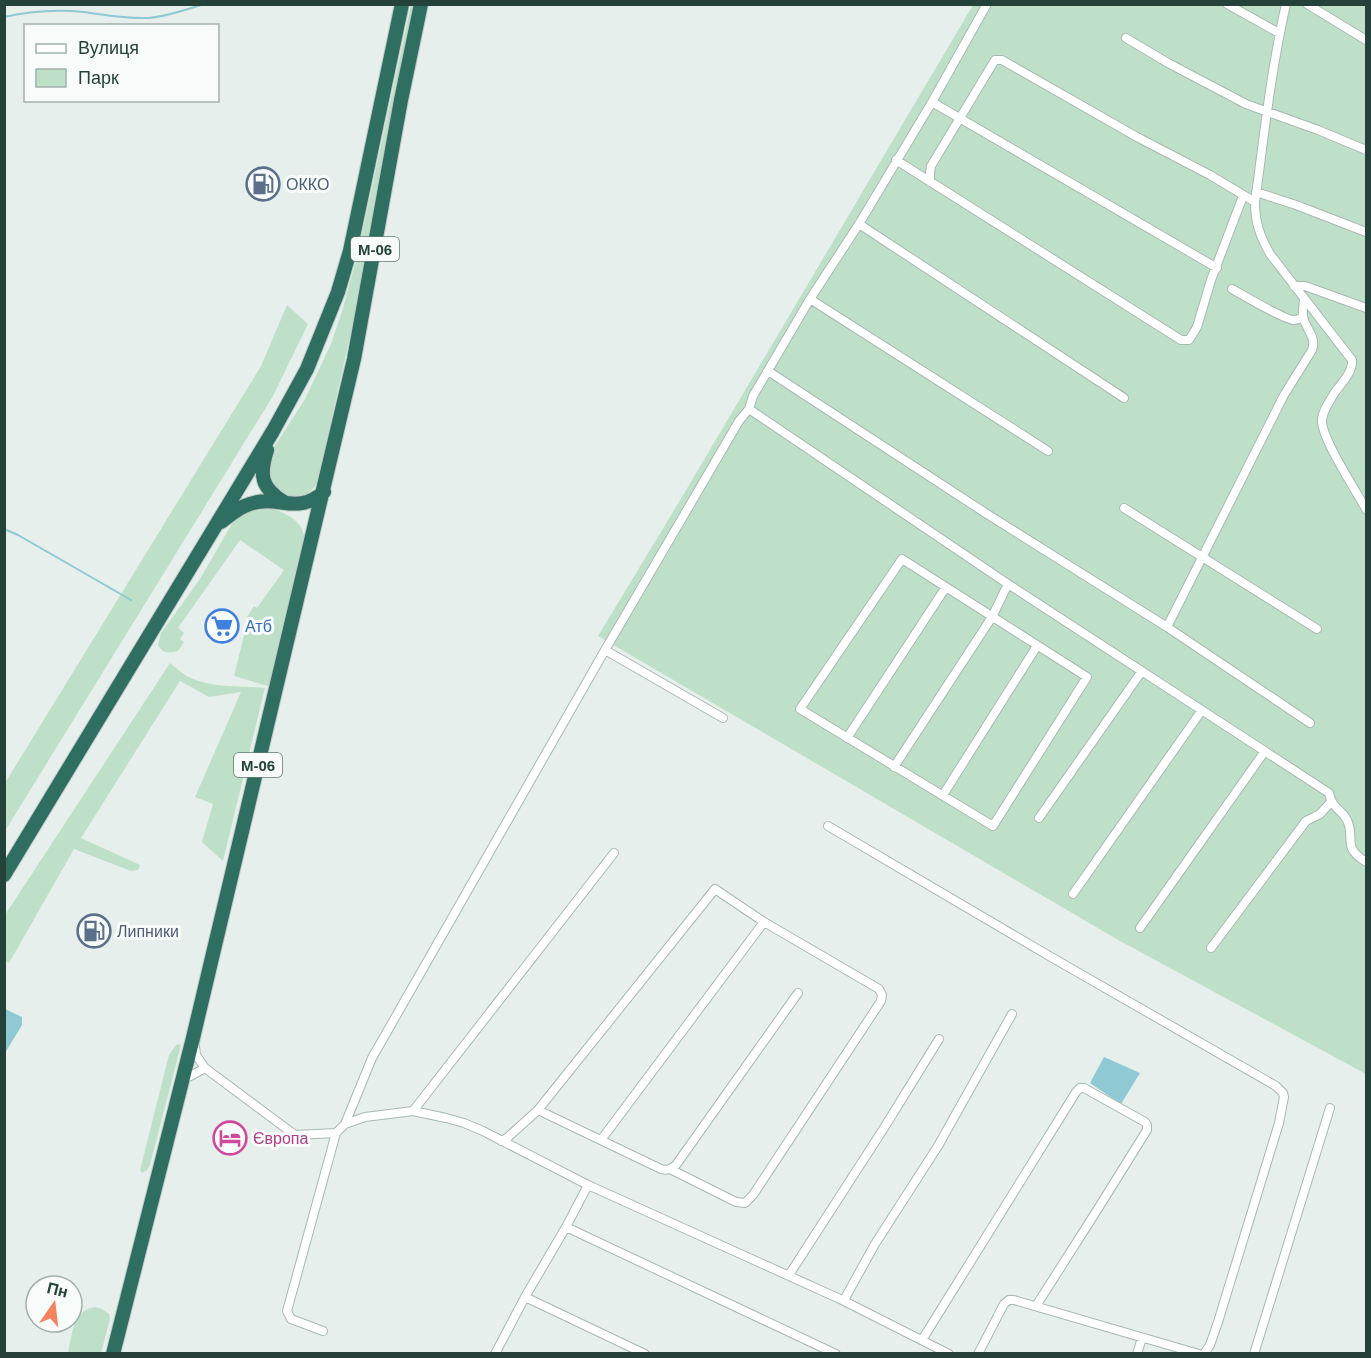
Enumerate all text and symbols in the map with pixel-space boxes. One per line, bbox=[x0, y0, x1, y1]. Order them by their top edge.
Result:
legend bbox=[24, 24, 219, 102]
text: Вулиця bbox=[78, 38, 139, 58]
text: Парк bbox=[78, 68, 119, 88]
fuel station icon: ОККО bbox=[245, 166, 281, 202]
place label: ОККО bbox=[286, 176, 329, 193]
road number: М-06 bbox=[351, 237, 399, 261]
supermarket icon: Атб bbox=[204, 608, 240, 644]
place label: Атб bbox=[245, 618, 272, 635]
road number: М-06 bbox=[234, 753, 282, 777]
fuel station icon: Липники bbox=[76, 913, 112, 949]
place label: Липники bbox=[117, 923, 179, 940]
hotel icon: Європа bbox=[212, 1120, 248, 1156]
place label: Європа bbox=[253, 1130, 308, 1147]
north arrow bbox=[24, 1274, 84, 1334]
text: Пн bbox=[45, 1279, 70, 1301]

